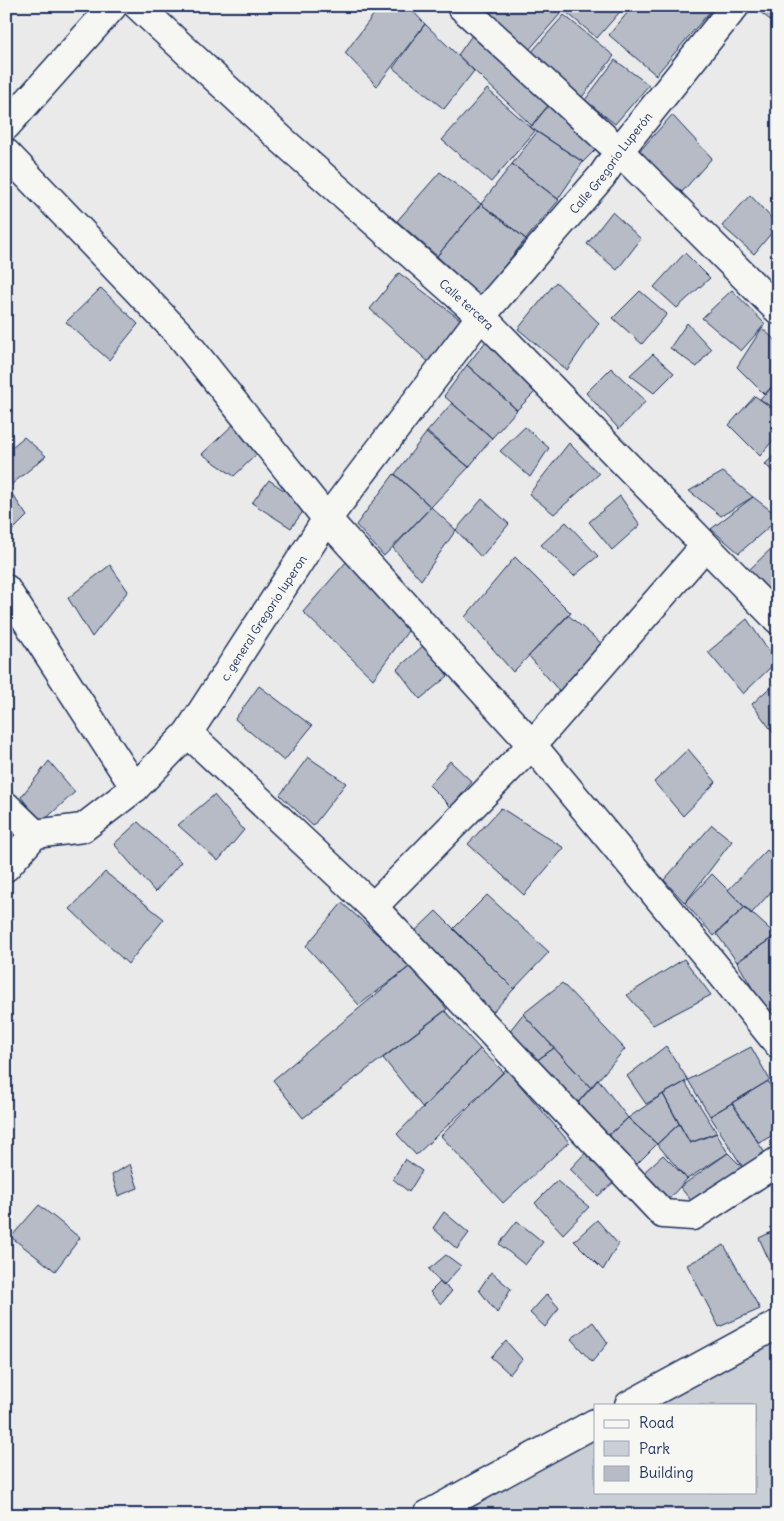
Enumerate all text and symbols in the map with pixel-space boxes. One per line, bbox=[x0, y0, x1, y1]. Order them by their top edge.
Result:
street label: Calle Gregorio Luperón bbox=[566, 109, 655, 216]
street label: Calle tercera bbox=[437, 275, 498, 333]
street label: c. general Gregorio luperon bbox=[217, 552, 309, 683]
legend bbox=[594, 1404, 756, 1494]
text: Road bbox=[639, 1413, 674, 1432]
text: Park bbox=[639, 1439, 670, 1458]
text: Building bbox=[639, 1463, 694, 1482]

